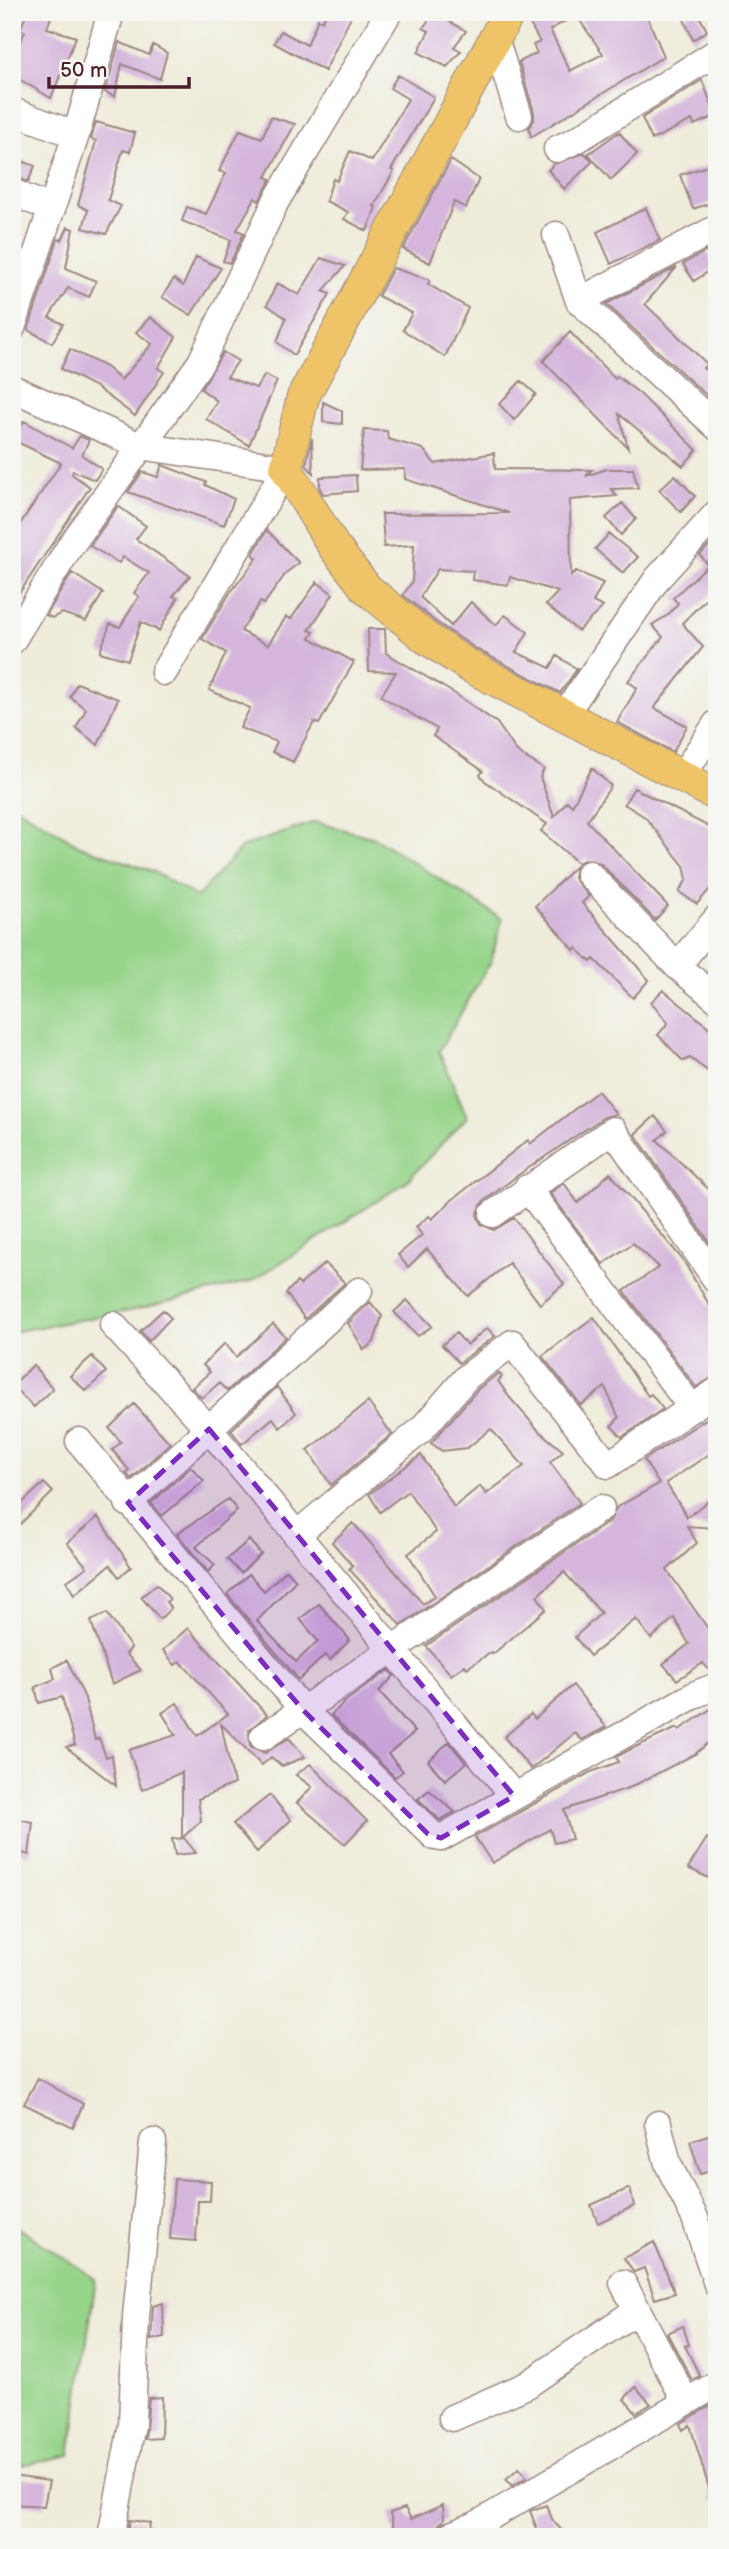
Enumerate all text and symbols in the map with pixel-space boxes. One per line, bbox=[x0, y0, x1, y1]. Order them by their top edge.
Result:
scale bar bbox=[49, 46, 189, 90]
text: 50 m bbox=[60, 58, 107, 83]

